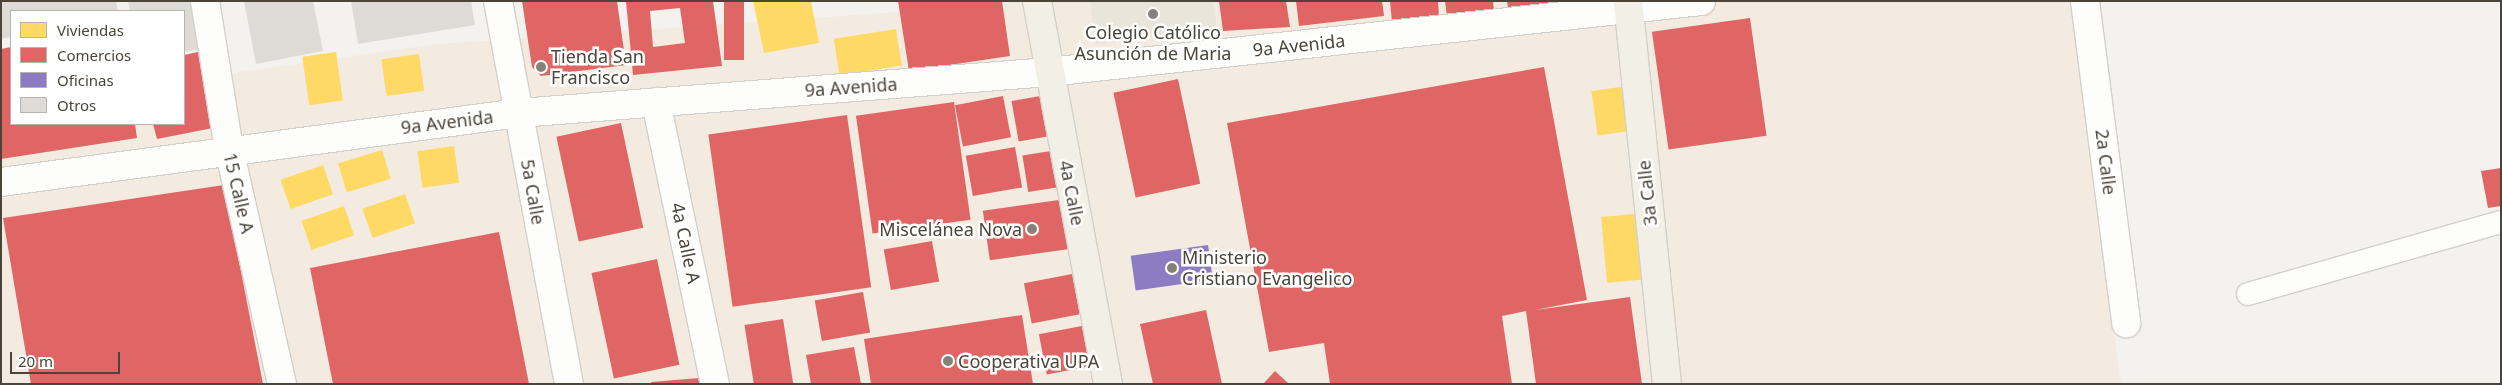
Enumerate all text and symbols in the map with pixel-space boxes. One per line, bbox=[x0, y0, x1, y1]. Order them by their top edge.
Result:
marker: Colegio Católico Asunción de Maria bbox=[1147, 8, 1159, 20]
legend bbox=[10, 10, 185, 125]
text: Viviendas bbox=[57, 20, 124, 40]
place label: Colegio Católico Asunción de Maria bbox=[1075, 22, 1231, 64]
street label: 9a Avenida bbox=[1252, 29, 1346, 61]
text: Comercios bbox=[57, 45, 131, 65]
place label: Tienda San Francisco bbox=[551, 46, 644, 88]
marker: Tienda San Francisco bbox=[535, 61, 547, 73]
text: Oficinas bbox=[57, 70, 114, 90]
street label: 9a Avenida bbox=[804, 73, 898, 101]
text: Otros bbox=[57, 95, 96, 115]
street label: 9a Avenida bbox=[400, 106, 494, 138]
street label: 2a Calle bbox=[2091, 128, 2121, 196]
street label: 15 Calle A bbox=[219, 150, 259, 236]
street label: 5a Calle bbox=[517, 158, 549, 226]
street label: 4a Calle bbox=[1055, 159, 1089, 227]
street label: 3a Calle bbox=[1633, 159, 1661, 227]
street label: 4a Calle A bbox=[667, 201, 705, 285]
place label: Miscelánea Nova bbox=[879, 218, 1022, 240]
marker: Miscelánea Nova bbox=[1026, 223, 1038, 235]
place label: Ministerio Cristiano Evangelico bbox=[1182, 247, 1352, 290]
marker: Ministerio Cristiano Evangelico bbox=[1166, 262, 1178, 274]
scale bar bbox=[12, 342, 122, 374]
place label: Cooperativa UPA bbox=[958, 350, 1099, 372]
text: 20 m bbox=[18, 351, 53, 371]
marker: Cooperativa UPA bbox=[942, 355, 954, 367]

